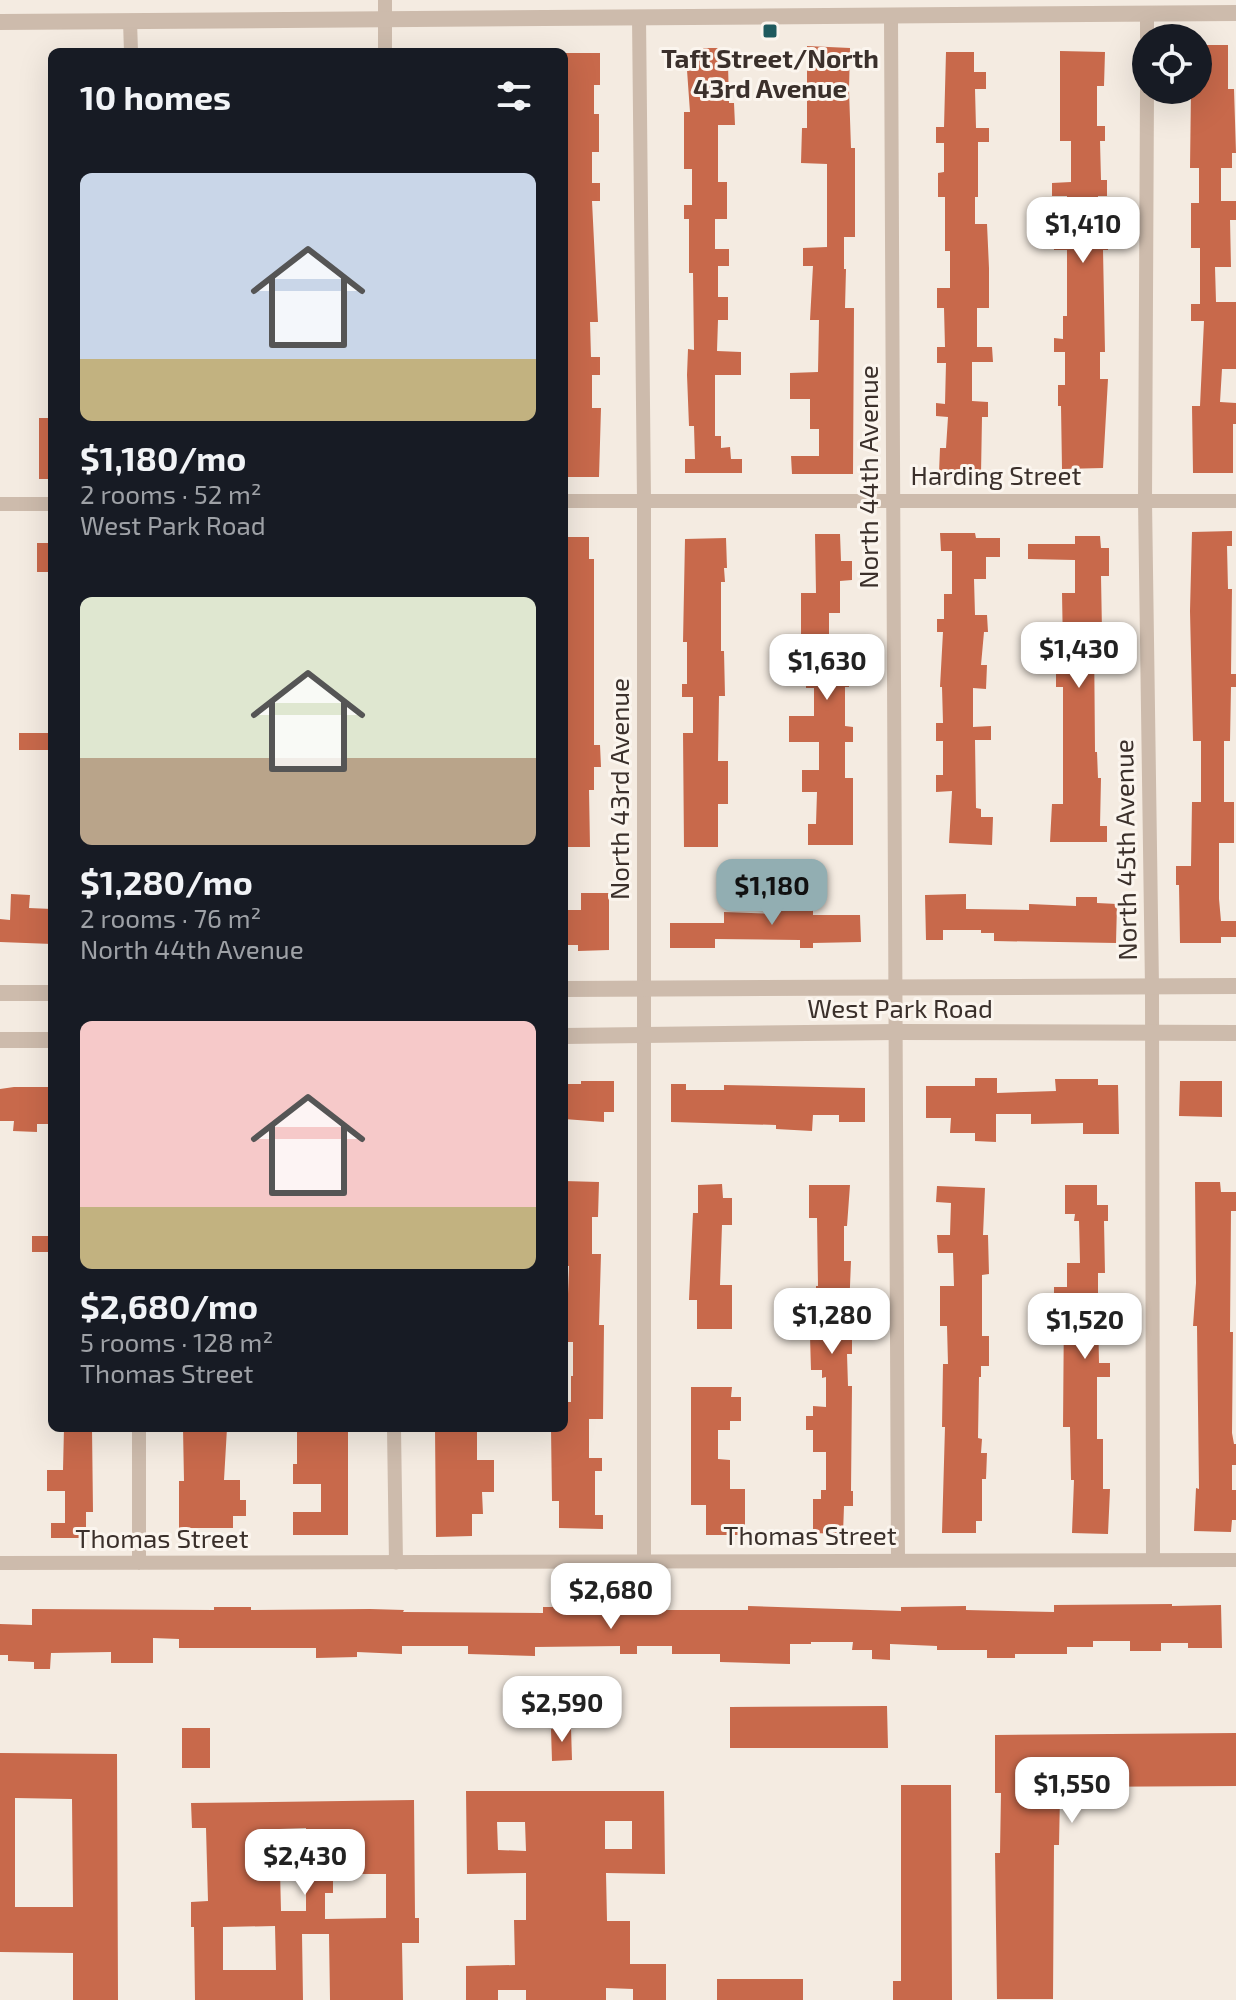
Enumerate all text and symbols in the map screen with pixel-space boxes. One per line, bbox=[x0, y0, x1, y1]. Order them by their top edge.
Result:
marker: Taft Street/North 43rd Avenue bbox=[761, 22, 779, 40]
map controls bbox=[1132, 24, 1212, 104]
button: locate bbox=[1132, 24, 1212, 104]
place label: Taft Street/North 43rd Avenue bbox=[661, 42, 879, 103]
icon: filters bbox=[492, 74, 536, 118]
text: 10 homes bbox=[80, 76, 231, 117]
pin: $1,410 bbox=[1018, 197, 1148, 265]
text: $1,410 bbox=[1045, 207, 1121, 238]
icon: home bbox=[236, 225, 380, 369]
street label: North 44th Avenue bbox=[852, 365, 883, 589]
text: $1,180/mo bbox=[80, 437, 246, 478]
street label: Harding Street bbox=[911, 459, 1082, 490]
text: 2 rooms · 52 m² bbox=[80, 478, 262, 509]
text: West Park Road bbox=[80, 509, 266, 540]
pin: $1,430 bbox=[1014, 622, 1144, 690]
text: $1,430 bbox=[1039, 632, 1119, 663]
pin: $1,630 bbox=[762, 634, 892, 702]
text: $1,630 bbox=[787, 644, 867, 675]
icon: home bbox=[236, 649, 380, 793]
street label: North 43rd Avenue bbox=[603, 678, 634, 900]
street label: North 45th Avenue bbox=[1107, 739, 1142, 961]
pin: $1,180 bbox=[707, 859, 837, 927]
text: $1,280/mo bbox=[80, 861, 253, 902]
text: $1,180 bbox=[734, 869, 810, 900]
text: 2 rooms · 76 m² bbox=[80, 902, 261, 933]
text: North 44th Avenue bbox=[80, 933, 304, 964]
street label: West Park Road bbox=[807, 992, 993, 1023]
icon: home bbox=[236, 1073, 380, 1217]
text: $2,680/mo bbox=[80, 1285, 258, 1326]
pin: $1,280 bbox=[767, 1288, 897, 1356]
pin: $1,520 bbox=[1020, 1293, 1150, 1361]
text: $1,280 bbox=[792, 1298, 872, 1329]
text: $1,520 bbox=[1046, 1303, 1124, 1334]
text: 5 rooms · 128 m² bbox=[80, 1326, 273, 1357]
text: Thomas Street bbox=[80, 1357, 253, 1388]
street label: Thomas Street bbox=[723, 1519, 897, 1550]
street label: Thomas Street bbox=[75, 1522, 249, 1553]
pin: $2,680 bbox=[546, 1563, 676, 1631]
text: $2,680 bbox=[569, 1573, 653, 1604]
pin: $2,590 bbox=[497, 1676, 627, 1744]
text: $2,590 bbox=[521, 1686, 603, 1717]
pin: $1,550 bbox=[1007, 1757, 1137, 1825]
text: $1,550 bbox=[1033, 1767, 1111, 1798]
pin: $2,430 bbox=[240, 1829, 370, 1897]
text: $2,430 bbox=[263, 1839, 347, 1870]

